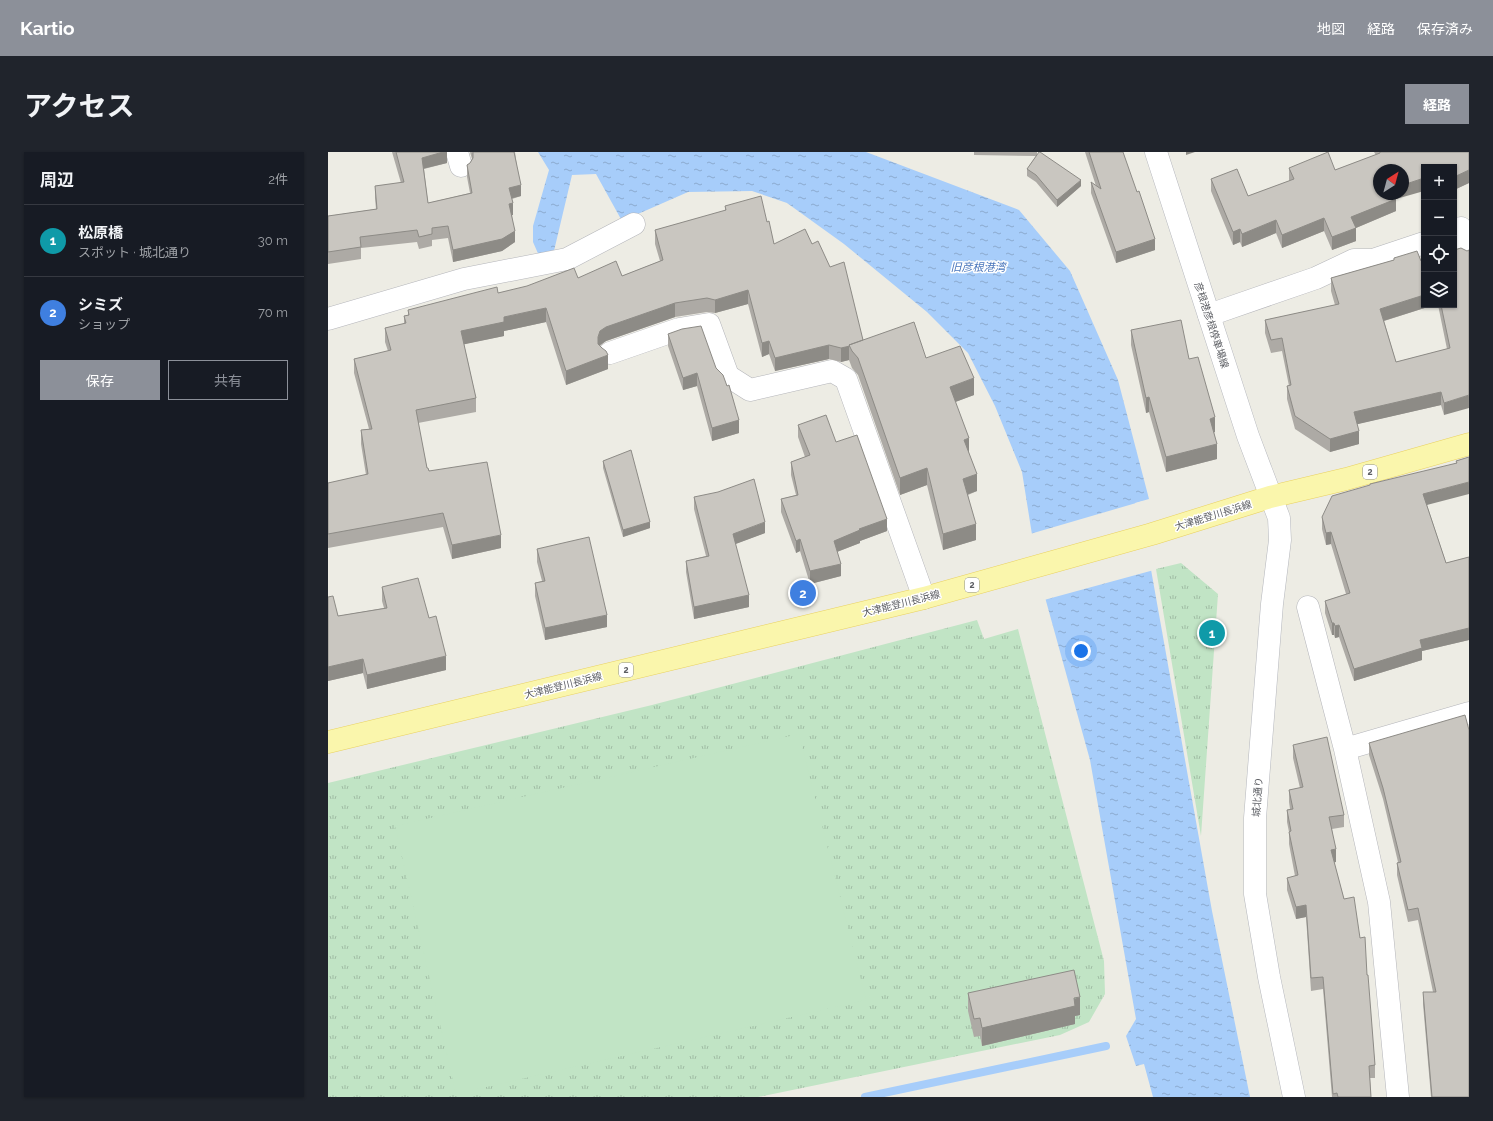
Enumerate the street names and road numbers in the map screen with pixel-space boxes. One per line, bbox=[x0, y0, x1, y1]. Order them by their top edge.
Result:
street label: 彦根港彦根停車場線 bbox=[1192, 281, 1231, 370]
road number: 2 bbox=[1363, 465, 1377, 479]
street label: 大津能登川長浜線 bbox=[1173, 499, 1253, 532]
road number: 2 bbox=[965, 578, 979, 592]
street label: 大津能登川長浜線 bbox=[861, 588, 941, 618]
road number: 2 bbox=[619, 663, 633, 677]
street label: 大津能登川長浜線 bbox=[523, 670, 603, 700]
street label: 城北通り bbox=[1251, 777, 1264, 817]

